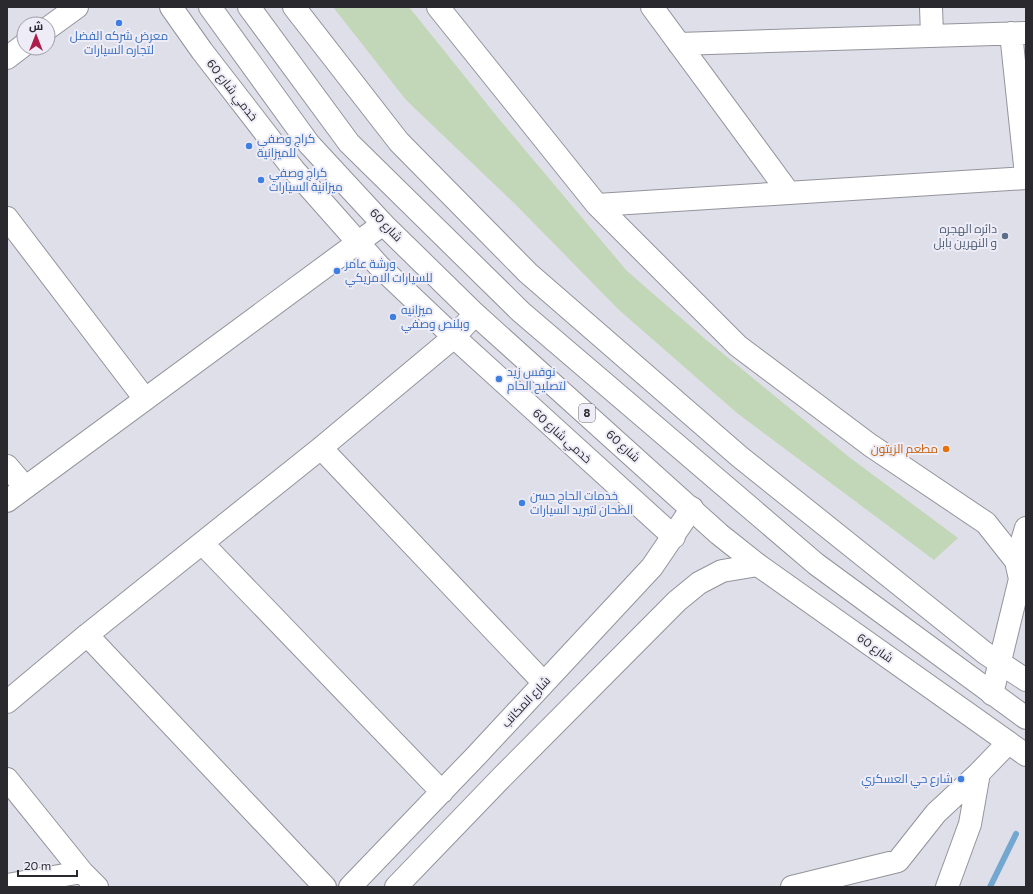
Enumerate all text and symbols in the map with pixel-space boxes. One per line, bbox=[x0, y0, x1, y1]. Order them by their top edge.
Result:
north arrow bbox=[16, 16, 56, 56]
marker: معرض شركه الفضل لتجاره السيارات bbox=[114, 18, 124, 28]
text: ش bbox=[29, 19, 43, 33]
place label: معرض شركه الفضل لتجاره السيارات bbox=[70, 28, 168, 57]
street label: خدمي شارع 60 bbox=[201, 56, 261, 125]
place label: كراج وصفي للميزانية bbox=[257, 131, 315, 160]
marker: كراج وصفي للميزانية bbox=[244, 141, 254, 151]
place label: كراج وصفي ميزانية السيارات bbox=[269, 165, 343, 194]
marker: كراج وصفي ميزانية السيارات bbox=[256, 175, 266, 185]
street label: شارع 60 bbox=[366, 205, 406, 245]
place label: دائره الهجره و النهرين بابل bbox=[933, 221, 997, 250]
marker: دائره الهجره و النهرين بابل bbox=[1000, 231, 1010, 241]
place label: ورشة عامر للسيارات الامريكي bbox=[344, 256, 432, 288]
marker: ورشة عامر للسيارات الامريكي bbox=[332, 266, 342, 276]
place label: ميزانيه وبلنص وصفي bbox=[401, 302, 470, 334]
marker: ميزانيه وبلنص وصفي bbox=[388, 312, 398, 322]
place label: نوفس زيد لتصليح الحام bbox=[507, 364, 566, 394]
marker: نوفس زيد لتصليح الحام bbox=[494, 374, 504, 384]
road number: 8 bbox=[579, 404, 595, 422]
street label: خدمي شارع 60 bbox=[528, 405, 595, 468]
street label: شارع 60 bbox=[603, 426, 644, 466]
place label: مطعم الزيتون bbox=[871, 441, 938, 457]
marker: مطعم الزيتون bbox=[941, 444, 951, 454]
place label: خدمات الحاج حسن الطحان لتبريد السيارات bbox=[530, 488, 633, 517]
marker: خدمات الحاج حسن الطحان لتبريد السيارات bbox=[517, 498, 527, 508]
street label: شارع 60 bbox=[854, 630, 896, 666]
street label: شارع المکاتب bbox=[498, 673, 554, 731]
place label: شارع حي العسكري bbox=[861, 771, 953, 789]
marker: شارع حي العسكري bbox=[956, 774, 966, 784]
scale bar bbox=[18, 852, 77, 878]
text: 20 m bbox=[24, 858, 51, 872]

